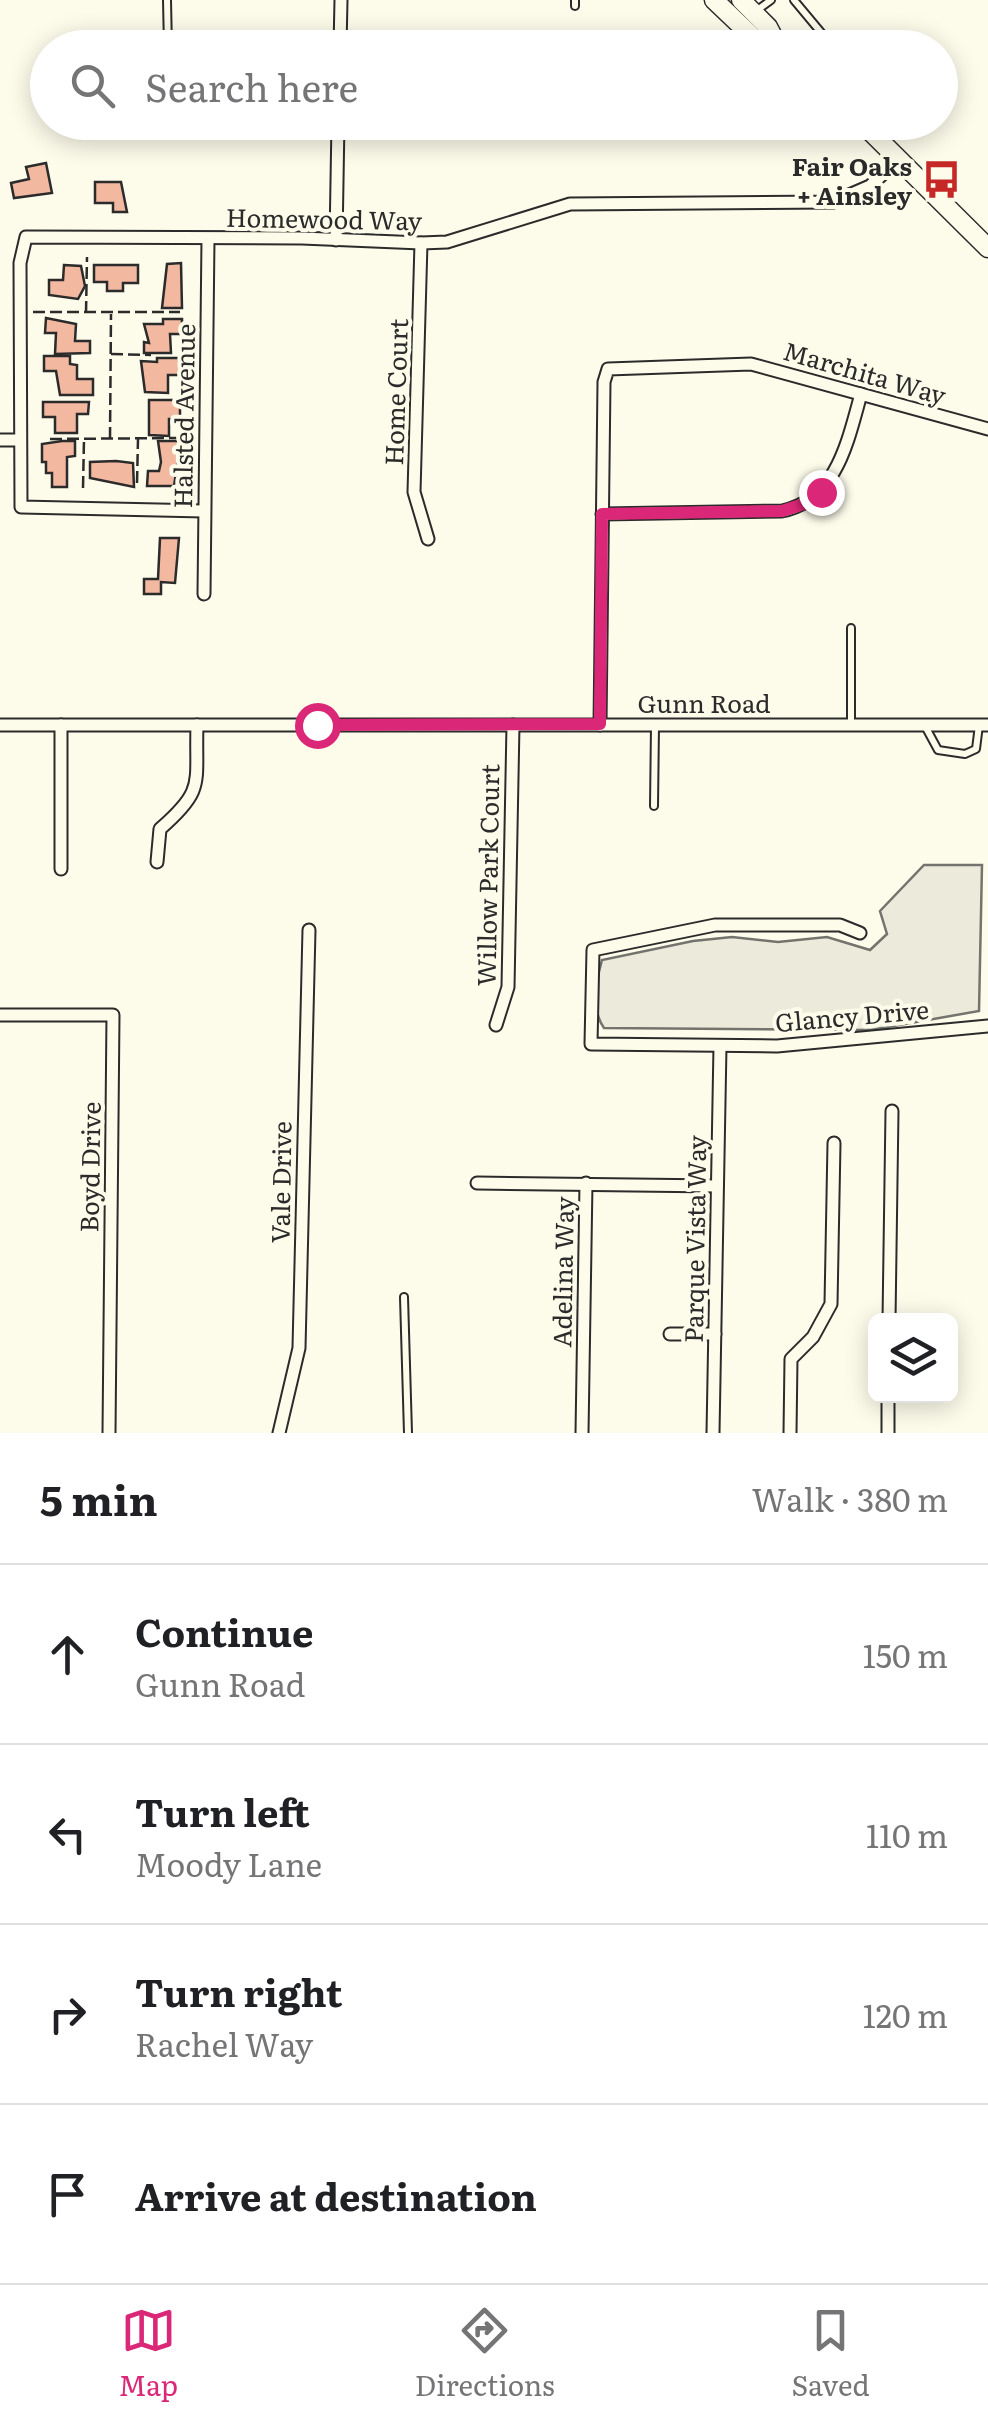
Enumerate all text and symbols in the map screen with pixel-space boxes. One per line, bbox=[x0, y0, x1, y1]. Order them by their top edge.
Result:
search box bbox=[30, 30, 958, 140]
text: Search here bbox=[145, 57, 358, 114]
icon: search bbox=[65, 58, 120, 113]
place label: Fair Oaks + Ainsley bbox=[792, 147, 913, 213]
bus stop icon: Fair Oaks + Ainsley bbox=[921, 158, 963, 200]
street label: Homewood Way bbox=[226, 198, 423, 238]
street label: Home Court bbox=[374, 318, 416, 466]
street label: Halsted Avenue bbox=[163, 323, 203, 509]
street label: Marchita Way bbox=[779, 331, 951, 413]
route end bbox=[799, 470, 845, 516]
street label: Gunn Road bbox=[637, 684, 771, 721]
route start bbox=[295, 703, 341, 749]
street label: Willow Park Court bbox=[467, 764, 507, 986]
street label: Glancy Drive bbox=[774, 990, 931, 1040]
street label: Boyd Drive bbox=[69, 1101, 109, 1233]
street label: Vale Drive bbox=[260, 1121, 300, 1243]
street label: Parque Vista Way bbox=[674, 1134, 714, 1343]
street label: Adelina Way bbox=[542, 1196, 582, 1348]
map controls bbox=[868, 1313, 958, 1403]
button: layers bbox=[868, 1313, 958, 1403]
text: 5 min bbox=[40, 1467, 158, 1529]
text: Walk · 380 m bbox=[752, 1474, 948, 1522]
text: Continue bbox=[135, 1602, 313, 1659]
icon: ahead bbox=[40, 1627, 95, 1682]
text: 150 m bbox=[863, 1630, 948, 1678]
text: Gunn Road bbox=[135, 1659, 305, 1707]
text: Turn left bbox=[135, 1782, 310, 1839]
icon: left bbox=[40, 1807, 95, 1862]
text: 110 m bbox=[866, 1810, 948, 1858]
text: Moody Lane bbox=[135, 1839, 322, 1887]
text: Turn right bbox=[135, 1962, 342, 2019]
icon: right bbox=[40, 1987, 95, 2042]
text: 120 m bbox=[863, 1990, 948, 2038]
text: Rachel Way bbox=[135, 2019, 313, 2067]
text: Arrive at destination bbox=[135, 2166, 537, 2223]
icon: arrive bbox=[40, 2167, 95, 2222]
tab: Map bbox=[118, 2303, 178, 2405]
tab: Directions bbox=[415, 2303, 555, 2405]
tab: Saved bbox=[792, 2303, 870, 2405]

